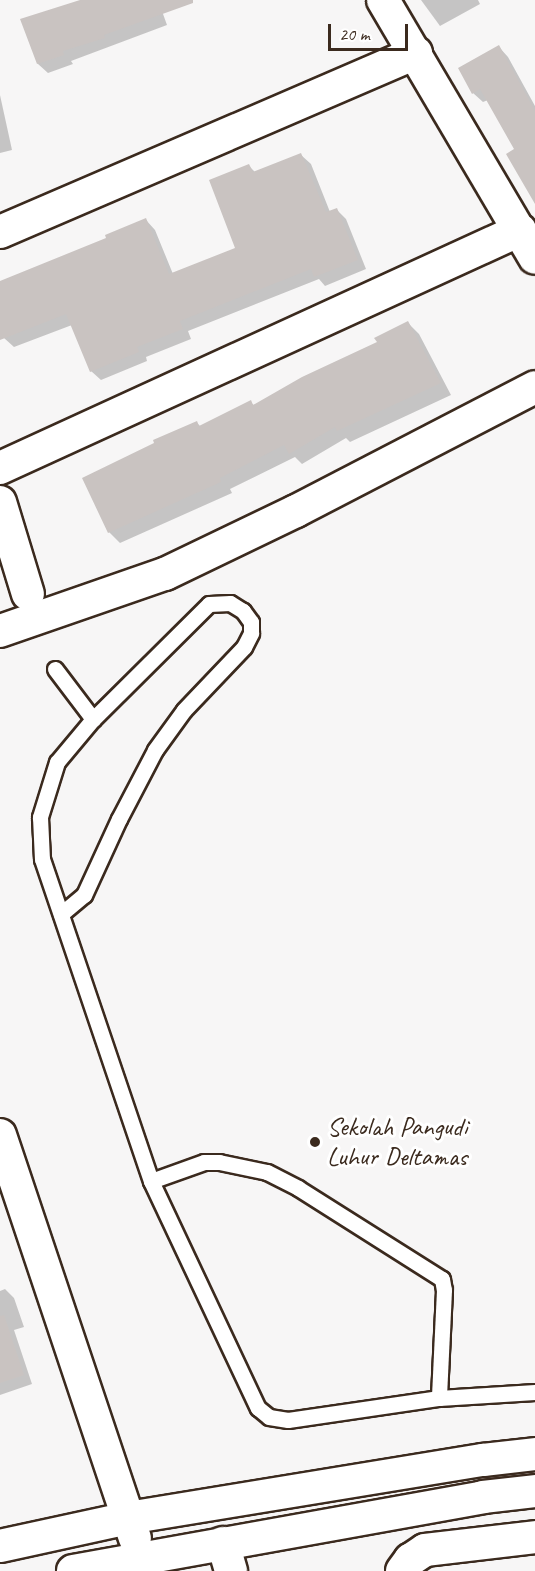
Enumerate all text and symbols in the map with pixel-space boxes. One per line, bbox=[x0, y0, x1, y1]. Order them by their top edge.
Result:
scale bar bbox=[331, 12, 410, 50]
text: 20 m bbox=[339, 23, 370, 45]
place label: Sekolah Pangudi Luhur Deltamas bbox=[327, 1111, 467, 1172]
marker: Sekolah Pangudi Luhur Deltamas bbox=[308, 1135, 322, 1149]

